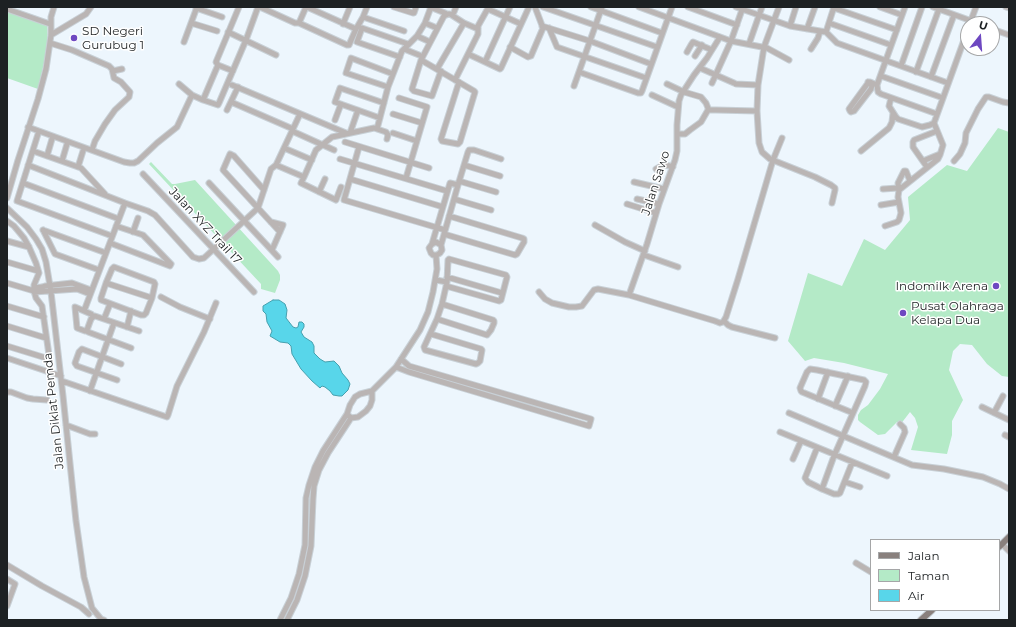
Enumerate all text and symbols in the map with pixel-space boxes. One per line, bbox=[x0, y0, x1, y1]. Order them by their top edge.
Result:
north arrow bbox=[960, 16, 1000, 56]
text: U bbox=[977, 18, 989, 33]
place label: SD Negeri Gurubug 1 bbox=[82, 24, 144, 52]
marker: SD Negeri Gurubug 1 bbox=[69, 33, 79, 43]
street label: Jalan Sawo bbox=[639, 149, 673, 217]
street label: Jalan XYZ Trail 17 bbox=[166, 185, 244, 267]
place label: Indomilk Arena bbox=[895, 279, 988, 293]
marker: Indomilk Arena bbox=[991, 281, 1001, 291]
place label: Pusat Olahraga Kelapa Dua bbox=[911, 299, 1004, 327]
marker: Pusat Olahraga Kelapa Dua bbox=[898, 308, 908, 318]
street label: Jalan Diklat Pemda bbox=[41, 352, 67, 470]
legend bbox=[870, 539, 1000, 611]
text: Jalan bbox=[908, 548, 940, 563]
text: Taman bbox=[908, 568, 950, 583]
text: Air bbox=[908, 588, 925, 603]

